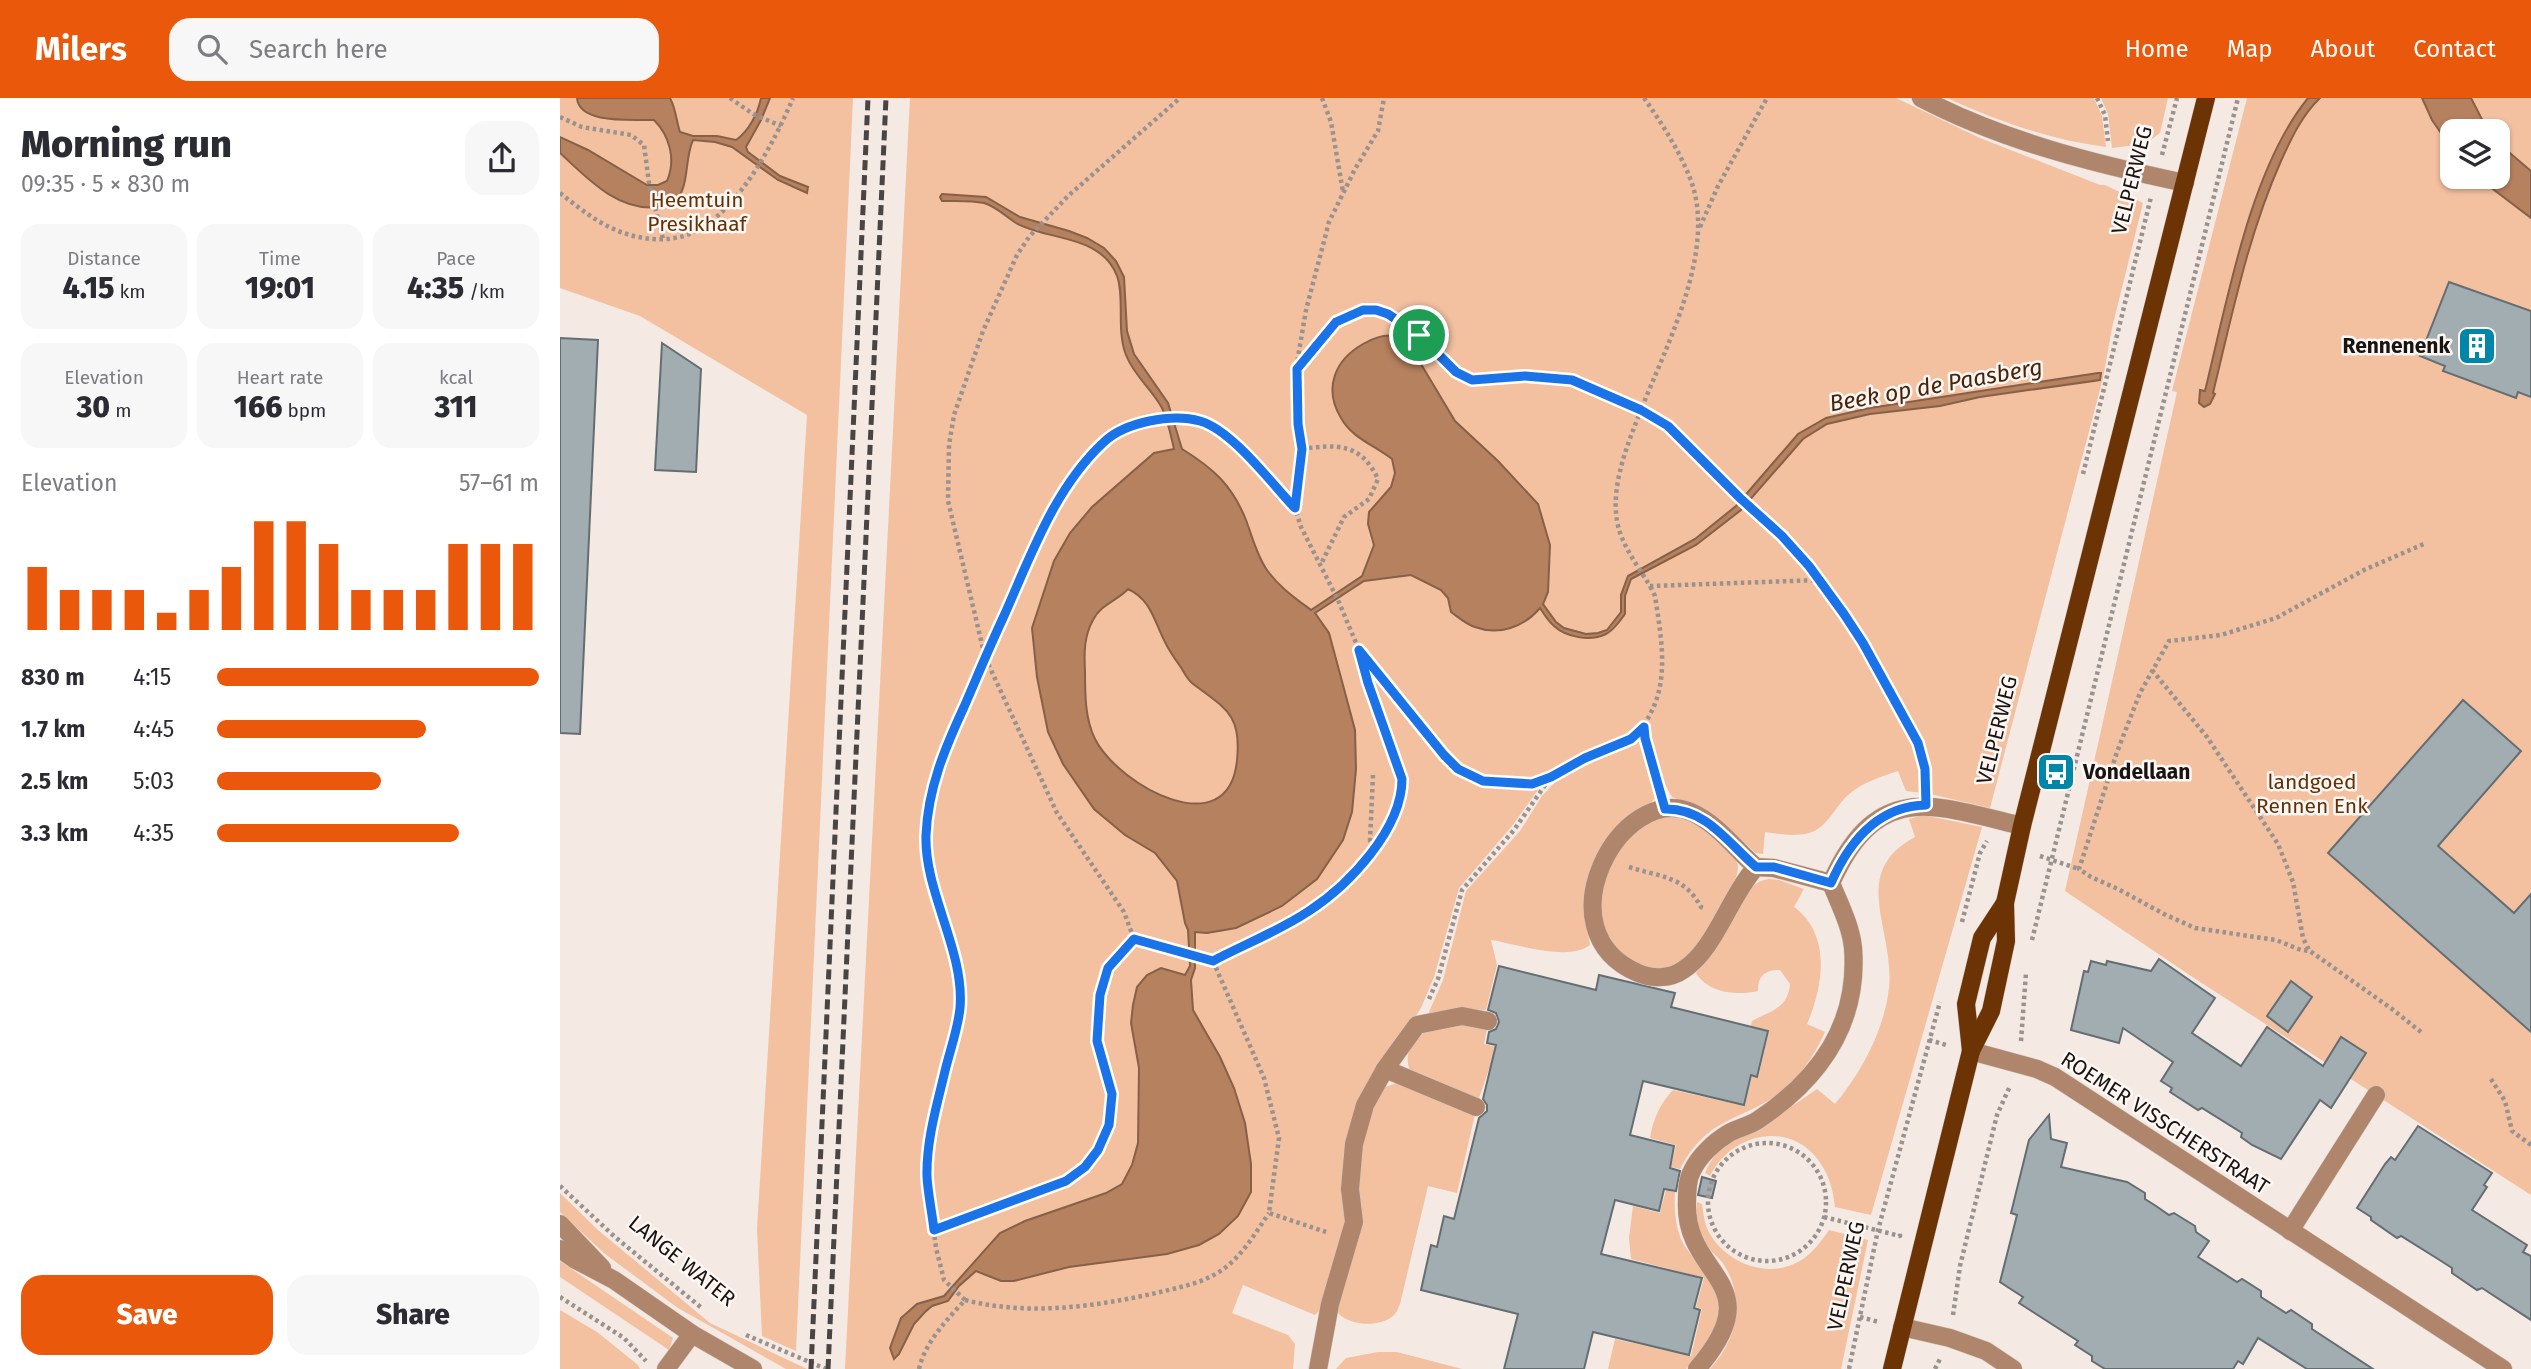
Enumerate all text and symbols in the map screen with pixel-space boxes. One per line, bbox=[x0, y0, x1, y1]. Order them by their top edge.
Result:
search box bbox=[169, 18, 659, 81]
text: Milers bbox=[35, 29, 127, 69]
icon: search bbox=[193, 30, 231, 68]
text: Search here bbox=[249, 34, 388, 65]
text: Home bbox=[2125, 35, 2189, 63]
text: Map bbox=[2227, 35, 2273, 63]
text: About bbox=[2311, 35, 2375, 63]
text: Contact bbox=[2413, 35, 2496, 63]
map controls bbox=[2440, 119, 2510, 189]
button: layers bbox=[2440, 119, 2510, 189]
text: Morning run bbox=[21, 121, 232, 167]
button: share bbox=[465, 121, 539, 195]
street label: VELPERWEG bbox=[2106, 123, 2158, 237]
text: 09:35 · 5 × 830 m bbox=[21, 170, 190, 198]
park label: Heemtuin Presikhaaf bbox=[647, 187, 749, 237]
text: Distance bbox=[67, 247, 141, 270]
text: Time bbox=[259, 247, 301, 270]
text: Pace bbox=[436, 247, 476, 270]
text: 4.15 bbox=[62, 270, 114, 306]
text: 19:01 bbox=[245, 270, 315, 306]
text: 4:35 bbox=[407, 270, 464, 306]
text: km bbox=[114, 280, 146, 303]
text: /km bbox=[464, 280, 505, 303]
pin bbox=[1389, 305, 1449, 365]
icon: arrive bbox=[1400, 316, 1438, 354]
building icon: Rennenenk bbox=[2456, 325, 2498, 367]
place label: Rennenenk bbox=[2343, 333, 2450, 359]
water label: Beek op de Paasberg bbox=[1827, 352, 2045, 418]
text: Elevation bbox=[64, 366, 144, 389]
text: Heart rate bbox=[237, 366, 323, 389]
text: kcal bbox=[439, 366, 473, 389]
text: 30 bbox=[77, 389, 110, 425]
text: 166 bbox=[234, 389, 282, 425]
text: 311 bbox=[435, 389, 477, 425]
text: m bbox=[110, 399, 131, 422]
text: bpm bbox=[282, 399, 326, 422]
text: Elevation bbox=[21, 469, 117, 497]
text: 57–61 m bbox=[459, 469, 539, 497]
text: 830 m bbox=[21, 663, 85, 691]
text: 4:15 bbox=[133, 663, 171, 691]
street label: VELPERWEG bbox=[1971, 673, 2023, 787]
text: 1.7 km bbox=[21, 715, 86, 743]
text: 4:45 bbox=[133, 715, 174, 743]
bus stop icon: Vondellaan bbox=[2035, 751, 2077, 793]
place label: Vondellaan bbox=[2082, 759, 2190, 785]
text: 2.5 km bbox=[21, 767, 89, 795]
text: 5:03 bbox=[133, 767, 174, 795]
park label: landgoed Rennen Enk bbox=[2256, 769, 2368, 819]
text: 3.3 km bbox=[21, 819, 88, 847]
text: 4:35 bbox=[133, 819, 174, 847]
street label: ROEMER VISSCHERSTRAAT bbox=[2056, 1046, 2274, 1200]
street label: LANGE WATER bbox=[623, 1210, 741, 1312]
street label: VELPERWEG bbox=[1822, 1219, 1870, 1333]
button: Save bbox=[21, 1275, 273, 1355]
button: Share bbox=[287, 1275, 539, 1355]

